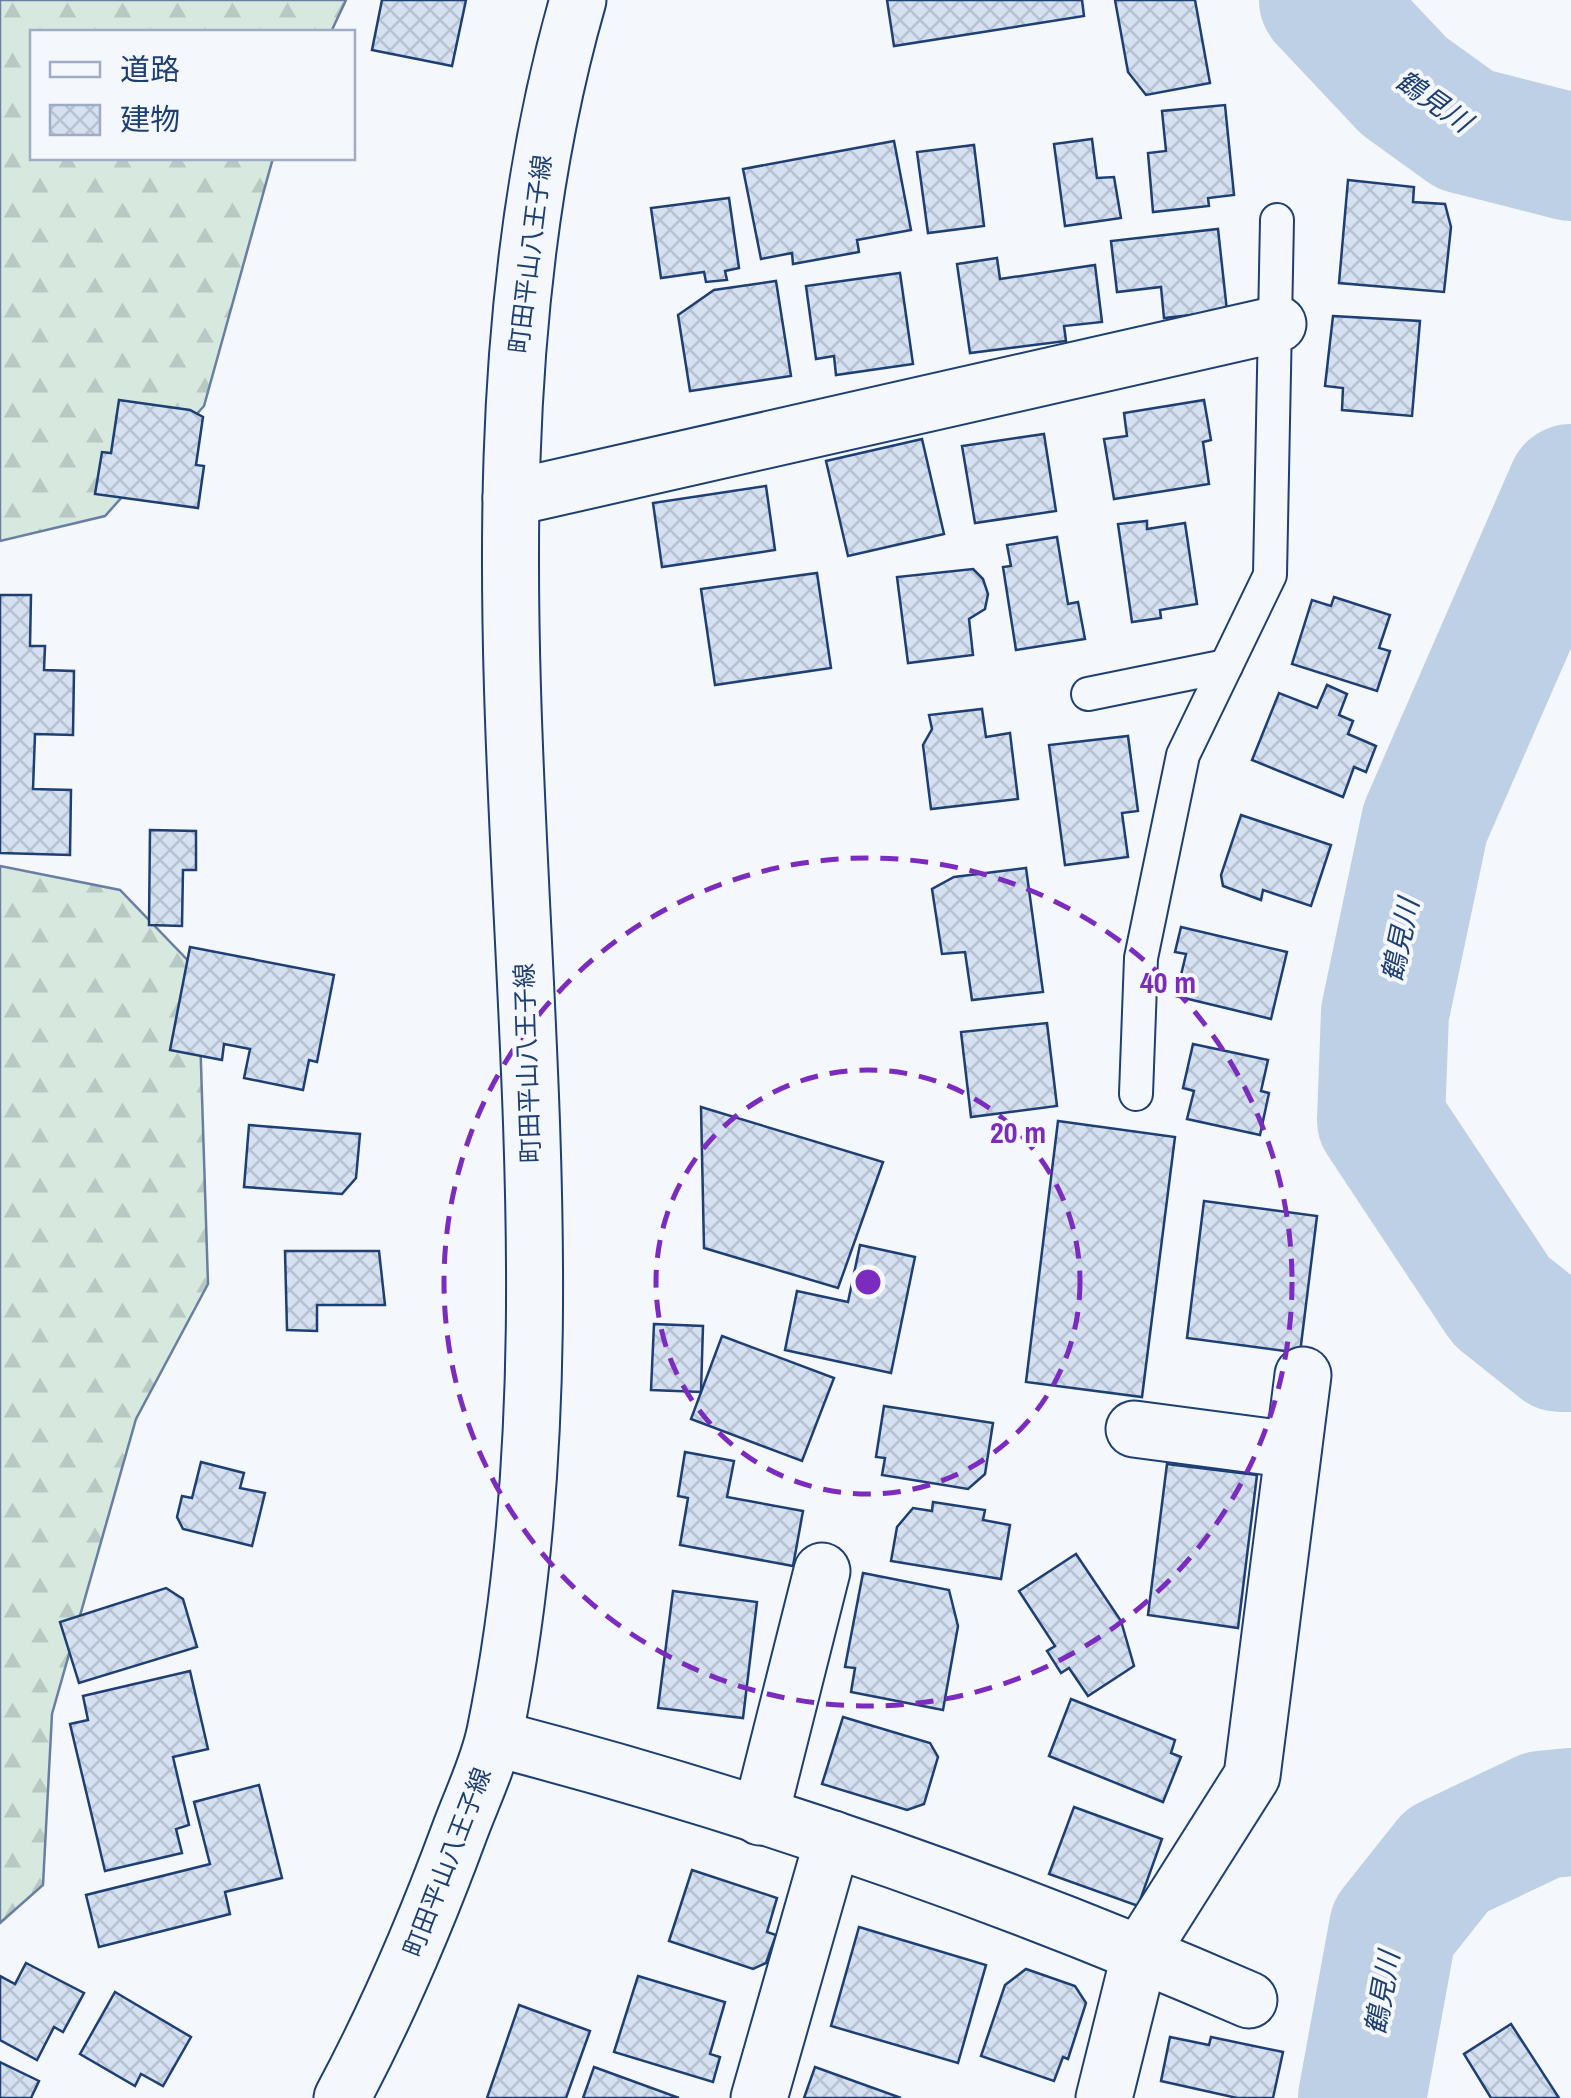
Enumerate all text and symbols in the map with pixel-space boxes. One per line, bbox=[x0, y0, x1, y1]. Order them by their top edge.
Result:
legend bbox=[30, 30, 355, 160]
text: 道路 bbox=[120, 49, 180, 89]
water label: 鶴見川 bbox=[1389, 61, 1482, 142]
text: 建物 bbox=[120, 99, 180, 139]
street label: 町田平山八王子線 bbox=[501, 153, 559, 355]
water label: 鶴見川 bbox=[1373, 892, 1428, 985]
street label: 町田平山八王子線 bbox=[507, 962, 547, 1164]
text: 40 m bbox=[1140, 962, 1196, 1002]
text: 20 m bbox=[990, 1112, 1046, 1152]
centre of rings bbox=[850, 1264, 886, 1300]
street label: 町田平山八王子線 bbox=[395, 1763, 499, 1961]
water label: 鶴見川 bbox=[1356, 1945, 1409, 2038]

